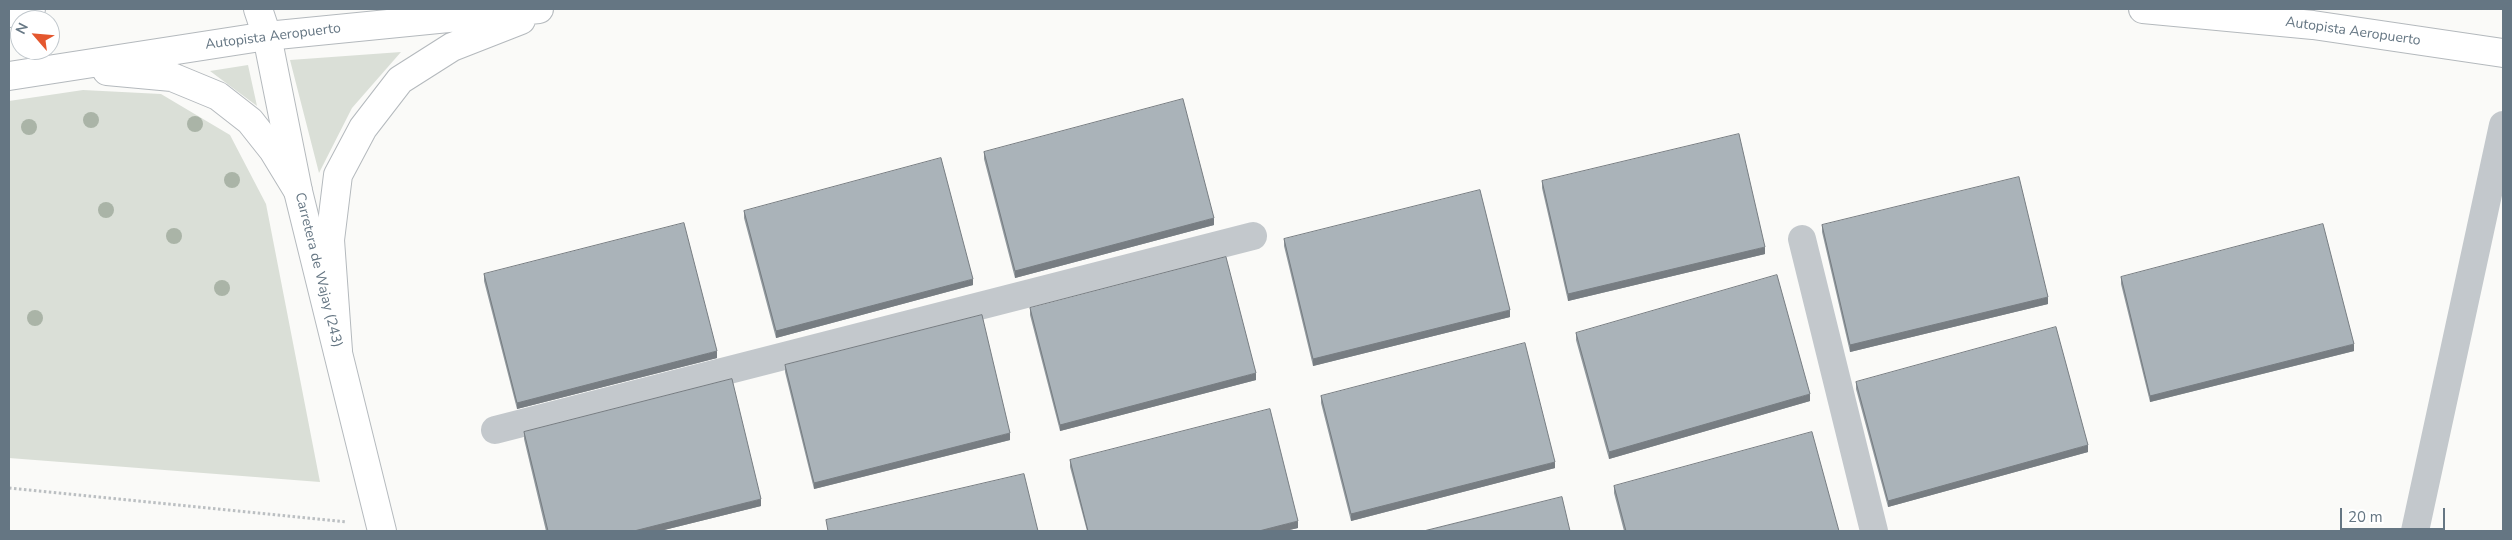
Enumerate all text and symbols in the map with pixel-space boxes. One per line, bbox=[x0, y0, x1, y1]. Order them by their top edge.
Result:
north arrow bbox=[10, 10, 60, 60]
street label: Autopista Aeropuerto bbox=[2284, 14, 2422, 50]
text: N bbox=[11, 19, 33, 37]
street label: Autopista Aeropuerto bbox=[204, 20, 342, 54]
street label: Carretera de Wajay (243) bbox=[291, 191, 345, 349]
scale bar bbox=[2342, 498, 2447, 530]
text: 20 m bbox=[2348, 507, 2383, 527]

